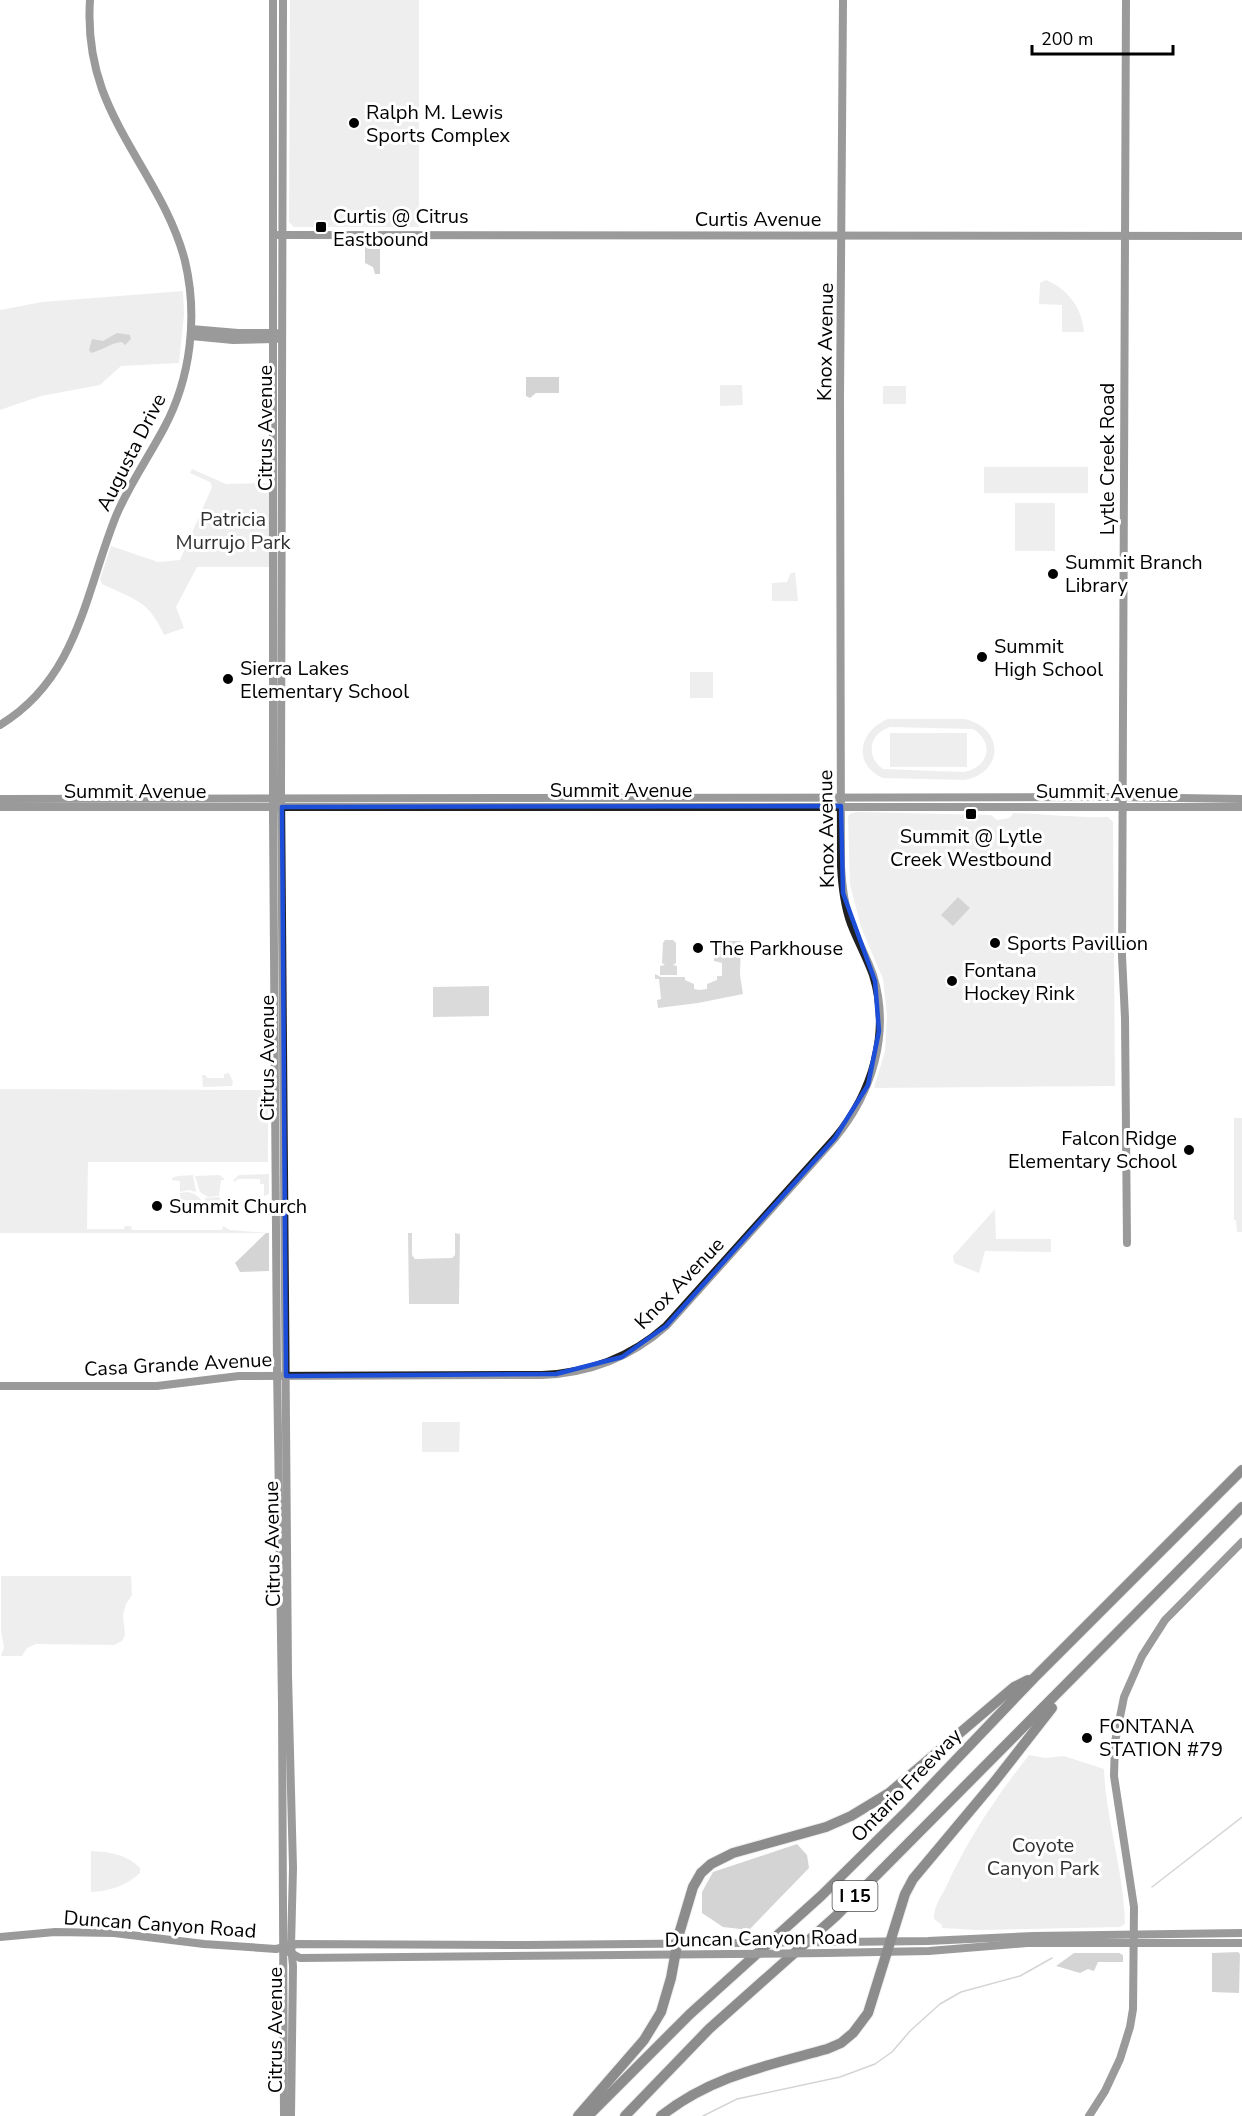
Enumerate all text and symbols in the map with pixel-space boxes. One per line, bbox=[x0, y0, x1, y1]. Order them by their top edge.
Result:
scale bar bbox=[1032, 18, 1173, 56]
text: 200 m bbox=[1041, 27, 1093, 51]
place label: Ralph M. Lewis Sports Complex bbox=[366, 99, 511, 149]
marker: Ralph M. Lewis Sports Complex bbox=[347, 116, 361, 130]
place label: Curtis @ Citrus Eastbound bbox=[333, 203, 469, 253]
street label: Curtis Avenue bbox=[695, 206, 821, 233]
marker: Curtis @ Citrus Eastbound bbox=[314, 220, 328, 234]
street label: Knox Avenue bbox=[811, 283, 840, 401]
street label: Citrus Avenue bbox=[252, 365, 279, 491]
street label: Lytle Creek Road bbox=[1094, 383, 1121, 535]
street label: Augusta Drive bbox=[90, 389, 173, 516]
park label: Patricia Murrujo Park bbox=[176, 506, 291, 556]
place label: Summit Branch Library bbox=[1065, 549, 1203, 599]
marker: Summit Branch Library bbox=[1046, 567, 1060, 581]
place label: Summit High School bbox=[994, 633, 1103, 683]
marker: Summit High School bbox=[975, 650, 989, 664]
place label: Sierra Lakes Elementary School bbox=[240, 655, 409, 705]
marker: Sierra Lakes Elementary School bbox=[221, 672, 235, 686]
street label: Knox Avenue bbox=[812, 770, 841, 888]
street label: Summit Avenue bbox=[550, 777, 692, 804]
street label: Summit Avenue bbox=[64, 778, 206, 805]
street label: Summit Avenue bbox=[1036, 778, 1178, 805]
marker: Summit @ Lytle Creek Westbound bbox=[964, 807, 978, 821]
place label: Summit @ Lytle Creek Westbound bbox=[890, 823, 1052, 873]
place label: Sports Pavillion bbox=[1007, 930, 1148, 957]
place label: The Parkhouse bbox=[710, 935, 843, 962]
marker: Sports Pavillion bbox=[988, 936, 1002, 950]
marker: The Parkhouse bbox=[691, 941, 705, 955]
place label: Fontana Hockey Rink bbox=[964, 957, 1076, 1007]
marker: Fontana Hockey Rink bbox=[945, 974, 959, 988]
street label: Citrus Avenue bbox=[254, 995, 281, 1121]
place label: Falcon Ridge Elementary School bbox=[1008, 1125, 1177, 1175]
marker: Falcon Ridge Elementary School bbox=[1182, 1143, 1196, 1157]
place label: Summit Church bbox=[169, 1193, 307, 1220]
marker: Summit Church bbox=[150, 1199, 164, 1213]
street label: Knox Avenue bbox=[629, 1231, 730, 1335]
street label: Casa Grande Avenue bbox=[83, 1346, 273, 1383]
street label: Citrus Avenue bbox=[258, 1481, 287, 1607]
place label: FONTANA STATION #79 bbox=[1099, 1713, 1223, 1763]
street label: Ontario Freeway bbox=[845, 1722, 968, 1848]
marker: FONTANA STATION #79 bbox=[1080, 1731, 1094, 1745]
park label: Coyote Canyon Park bbox=[987, 1832, 1100, 1882]
road number: I 15 bbox=[832, 1881, 878, 1911]
street label: Duncan Canyon Road bbox=[63, 1904, 257, 1945]
street label: Duncan Canyon Road bbox=[664, 1923, 858, 1954]
street label: Citrus Avenue bbox=[262, 1967, 289, 2093]

